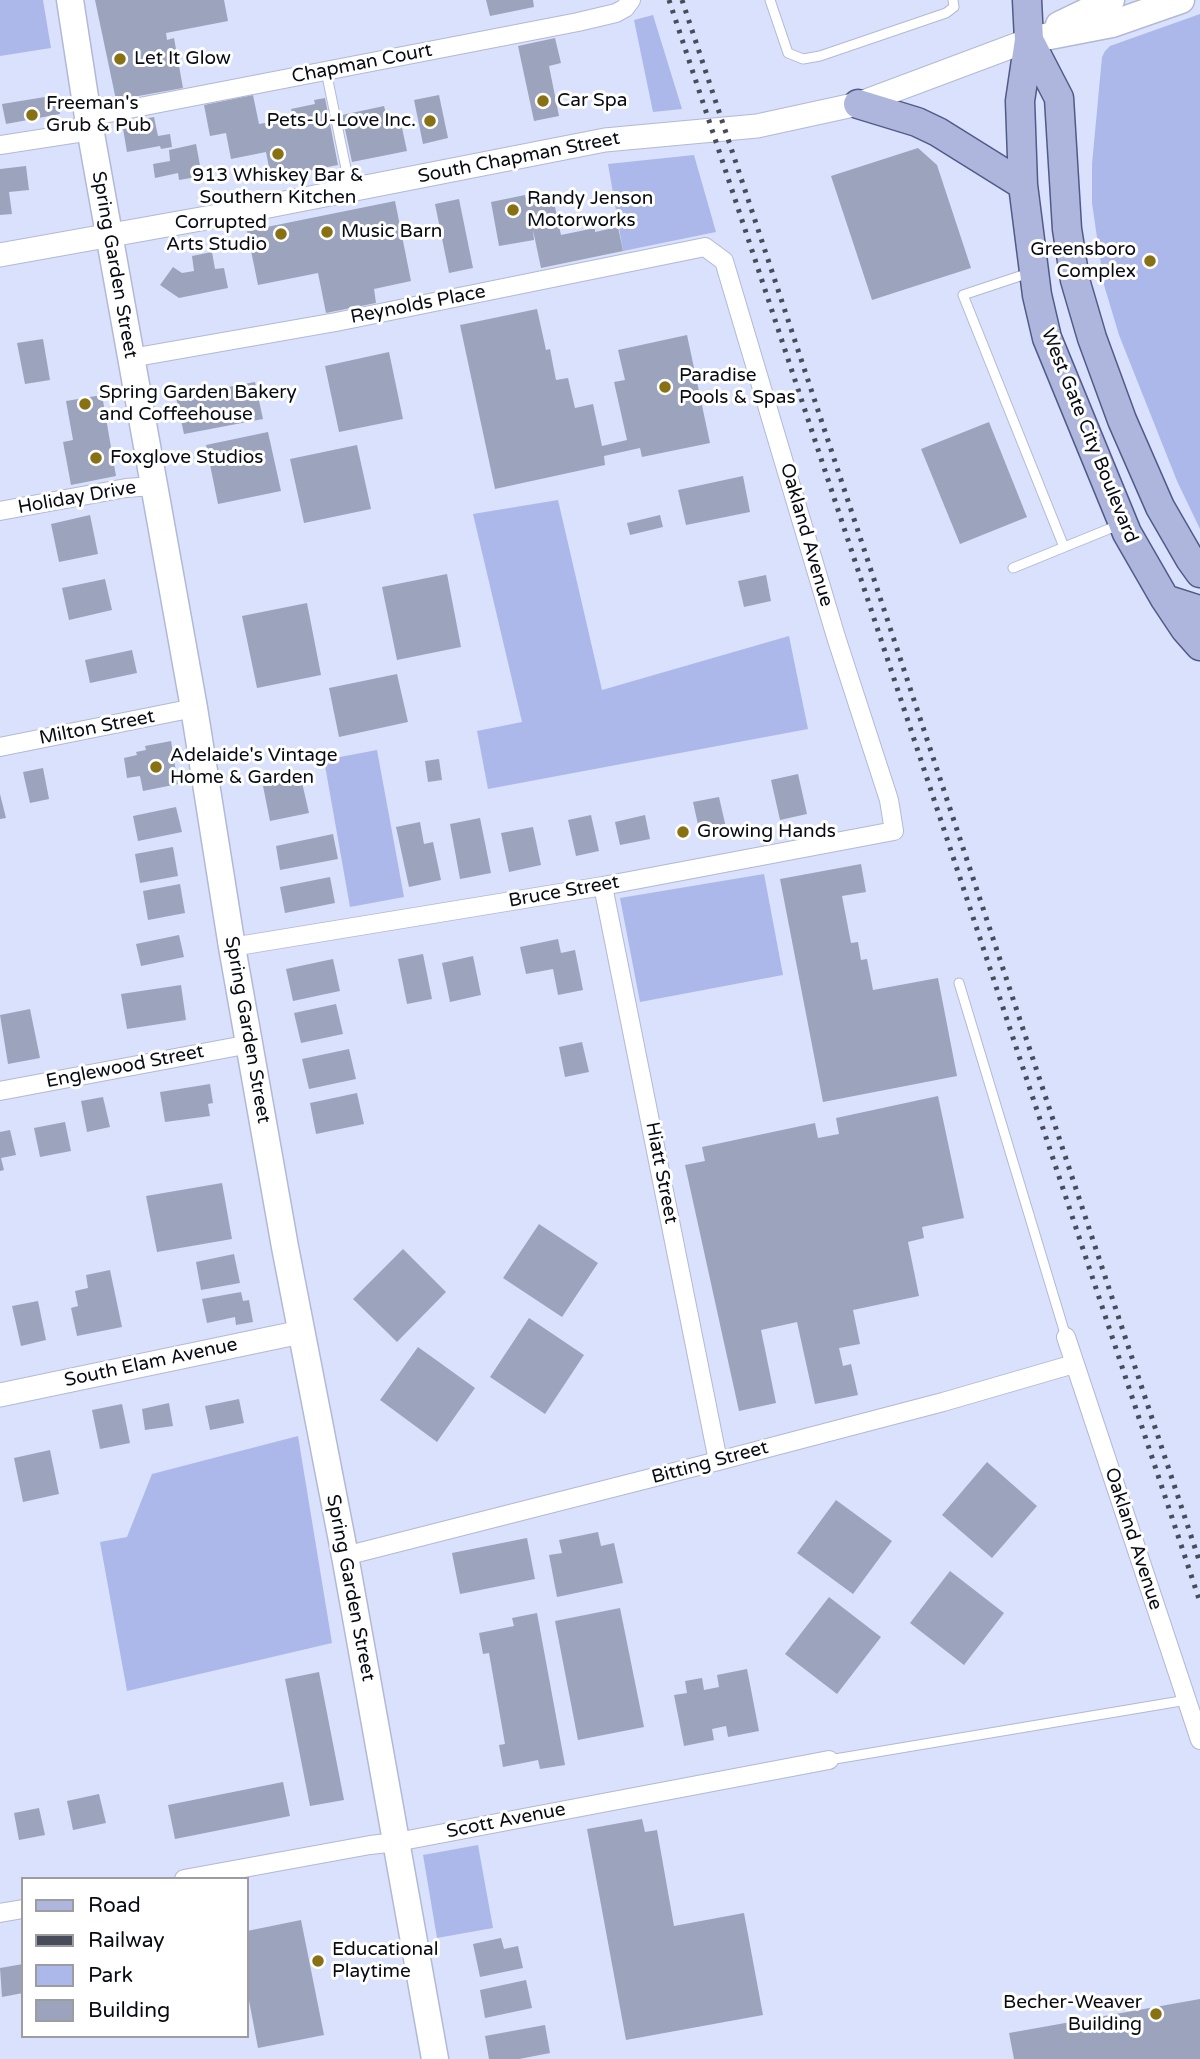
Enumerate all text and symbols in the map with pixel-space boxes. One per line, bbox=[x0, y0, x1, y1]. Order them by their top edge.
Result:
street label: Chapman Court bbox=[290, 39, 434, 89]
place label: Let It Glow bbox=[134, 48, 231, 70]
marker: Let It Glow bbox=[112, 51, 128, 67]
place label: Car Spa bbox=[557, 90, 627, 112]
place label: Freeman's Grub & Pub bbox=[46, 93, 151, 137]
marker: Car Spa bbox=[535, 93, 551, 109]
marker: Freeman's Grub & Pub bbox=[24, 107, 40, 123]
place label: Pets-U-Love Inc. bbox=[267, 110, 416, 132]
marker: Pets-U-Love Inc. bbox=[422, 113, 438, 129]
street label: South Chapman Street bbox=[416, 127, 622, 189]
marker: 913 Whiskey Bar & Southern Kitchen bbox=[270, 146, 286, 162]
place label: 913 Whiskey Bar & Southern Kitchen bbox=[192, 165, 364, 209]
street label: Spring Garden Street bbox=[86, 170, 142, 360]
place label: Randy Jenson Motorworks bbox=[527, 188, 653, 232]
marker: Randy Jenson Motorworks bbox=[505, 202, 521, 218]
place label: Corrupted Arts Studio bbox=[166, 212, 267, 256]
place label: Music Barn bbox=[341, 221, 442, 243]
marker: Music Barn bbox=[319, 224, 335, 240]
marker: Corrupted Arts Studio bbox=[273, 226, 289, 242]
place label: Greensboro Complex bbox=[1030, 239, 1136, 283]
marker: Greensboro Complex bbox=[1142, 253, 1158, 269]
street label: Reynolds Place bbox=[349, 281, 487, 329]
street label: West Gate City Boulevard bbox=[1035, 325, 1143, 547]
place label: Paradise Pools & Spas bbox=[679, 365, 796, 409]
marker: Paradise Pools & Spas bbox=[657, 379, 673, 395]
place label: Spring Garden Bakery and Coffeehouse bbox=[99, 382, 297, 426]
marker: Spring Garden Bakery and Coffeehouse bbox=[77, 396, 93, 412]
place label: Foxglove Studios bbox=[110, 447, 263, 469]
marker: Foxglove Studios bbox=[88, 450, 104, 466]
street label: Oakland Avenue bbox=[775, 461, 837, 609]
street label: Holiday Drive bbox=[16, 476, 138, 520]
street label: Milton Street bbox=[37, 706, 157, 750]
place label: Adelaide's Vintage Home & Garden bbox=[170, 745, 338, 789]
marker: Adelaide's Vintage Home & Garden bbox=[148, 759, 164, 775]
place label: Growing Hands bbox=[697, 821, 836, 843]
marker: Growing Hands bbox=[675, 824, 691, 840]
street label: Bruce Street bbox=[507, 871, 621, 913]
street label: Spring Garden Street bbox=[219, 935, 275, 1125]
street label: Englewood Street bbox=[44, 1041, 206, 1093]
street label: Hiatt Street bbox=[640, 1120, 682, 1226]
street label: South Elam Avenue bbox=[62, 1333, 240, 1393]
street label: Bitting Street bbox=[649, 1436, 771, 1490]
street label: Oakland Avenue bbox=[1099, 1465, 1167, 1613]
street label: Spring Garden Street bbox=[321, 1493, 379, 1683]
street label: Scott Avenue bbox=[445, 1798, 567, 1844]
legend bbox=[21, 1877, 248, 2038]
text: Road bbox=[88, 1893, 141, 1918]
text: Railway bbox=[88, 1928, 165, 1953]
place label: Educational Playtime bbox=[332, 1939, 439, 1983]
marker: Educational Playtime bbox=[310, 1953, 326, 1969]
text: Park bbox=[88, 1963, 133, 1988]
place label: Becher-Weaver Building bbox=[1003, 1992, 1142, 2036]
text: Building bbox=[88, 1998, 170, 2023]
marker: Becher-Weaver Building bbox=[1148, 2006, 1164, 2022]

